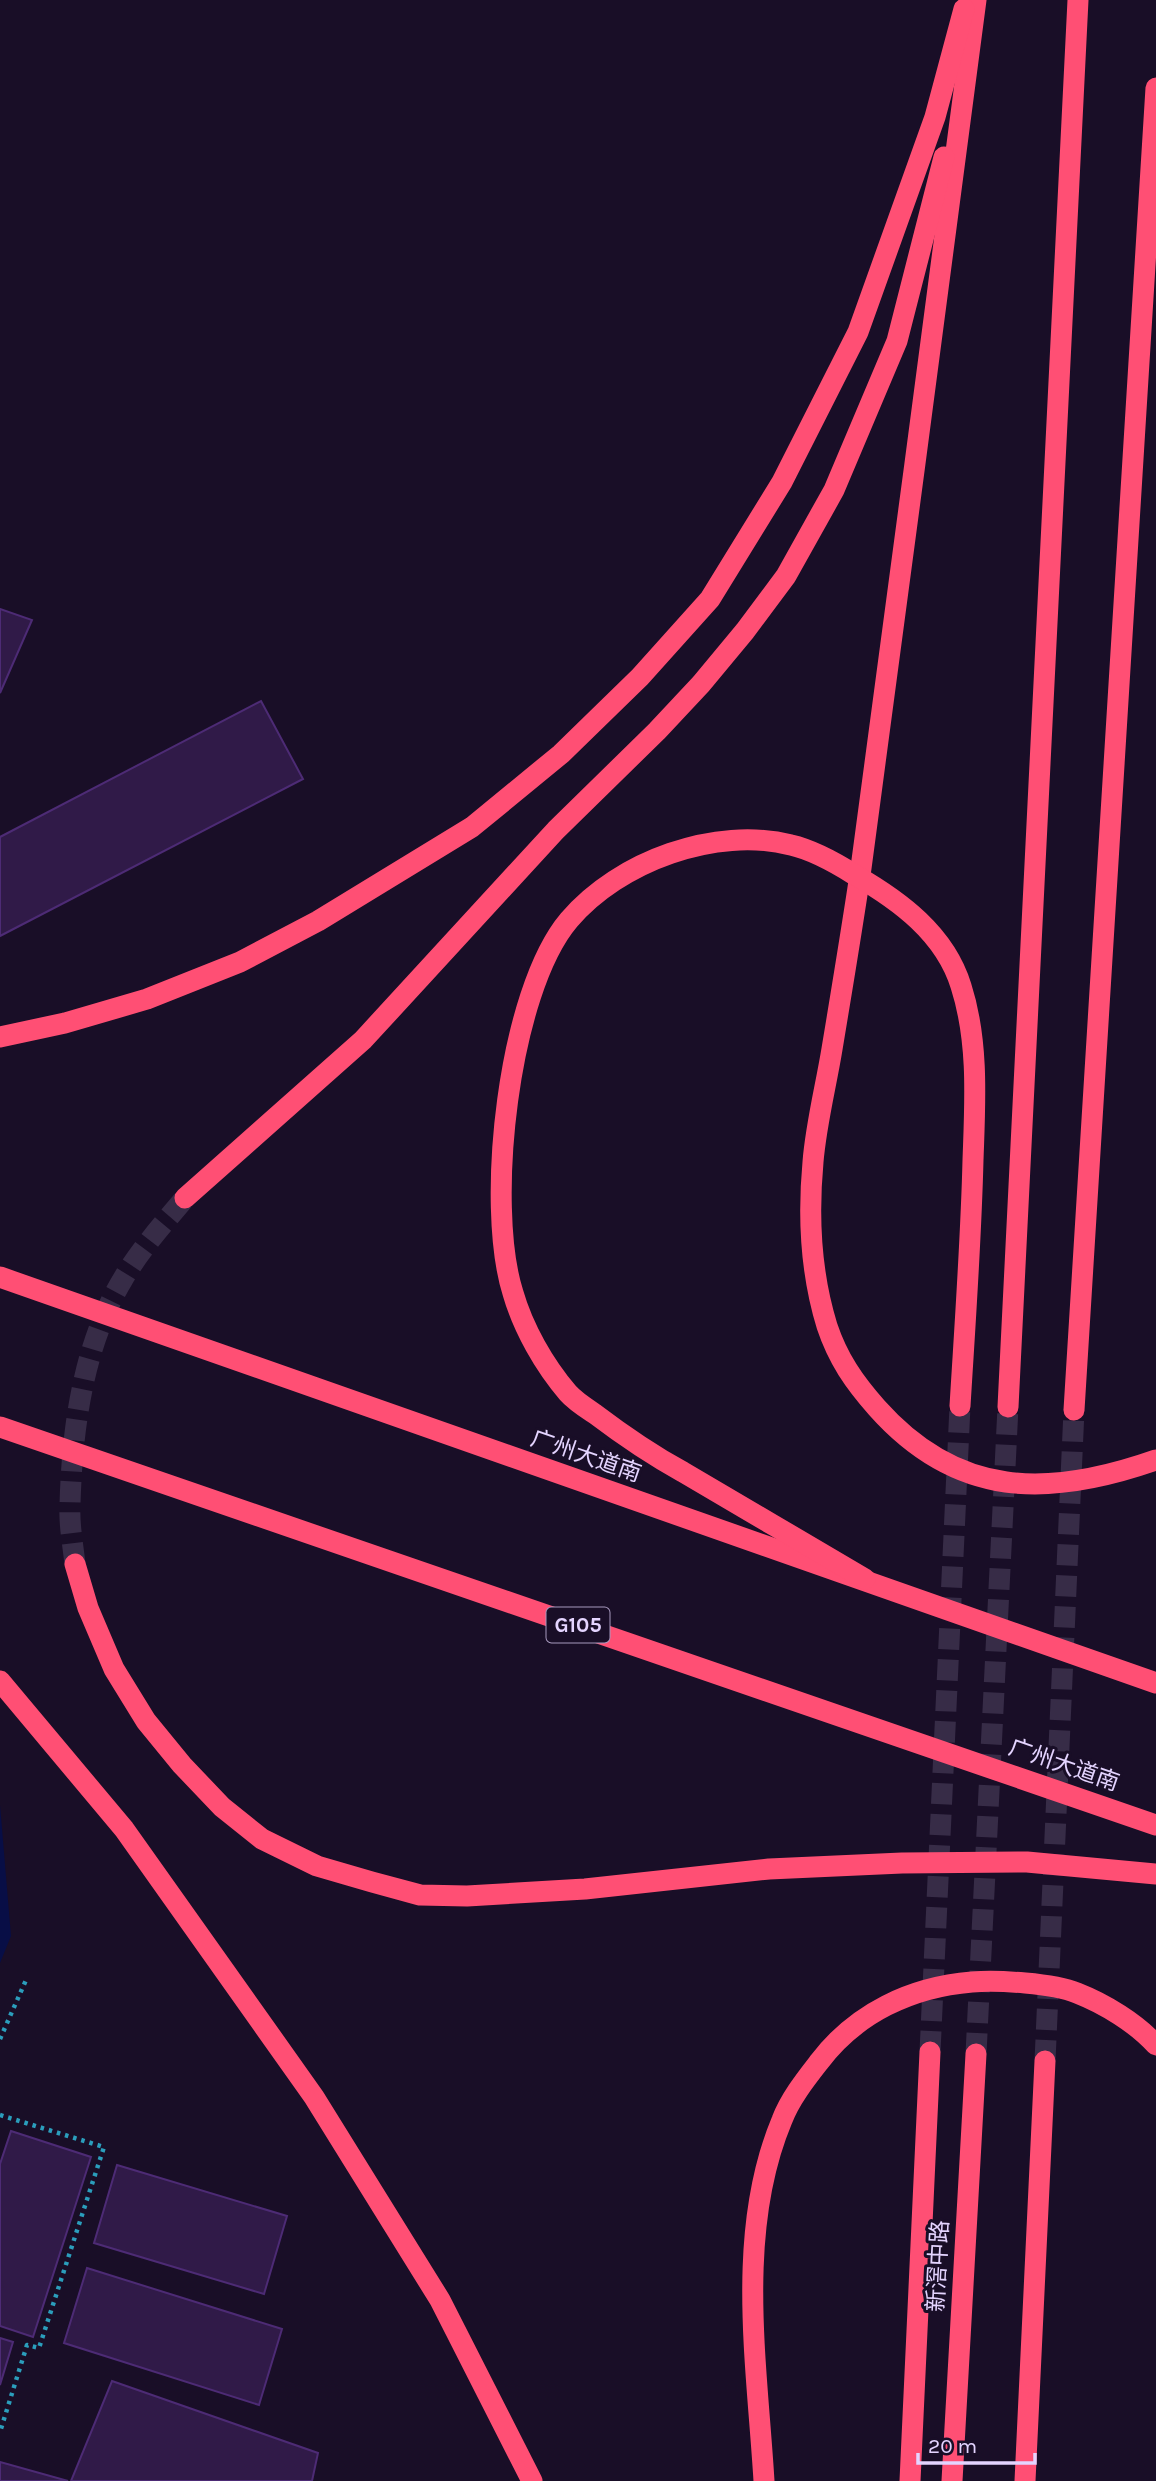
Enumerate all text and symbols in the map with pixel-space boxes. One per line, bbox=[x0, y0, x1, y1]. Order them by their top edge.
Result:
street label: 广州大道南 bbox=[527, 1425, 645, 1487]
road number: G105 bbox=[546, 1608, 610, 1642]
street label: 广州大道南 bbox=[1005, 1734, 1123, 1796]
street label: 新滘中路 bbox=[922, 2219, 954, 2313]
scale bar bbox=[918, 2422, 1035, 2466]
text: 20 m bbox=[928, 2434, 977, 2458]

